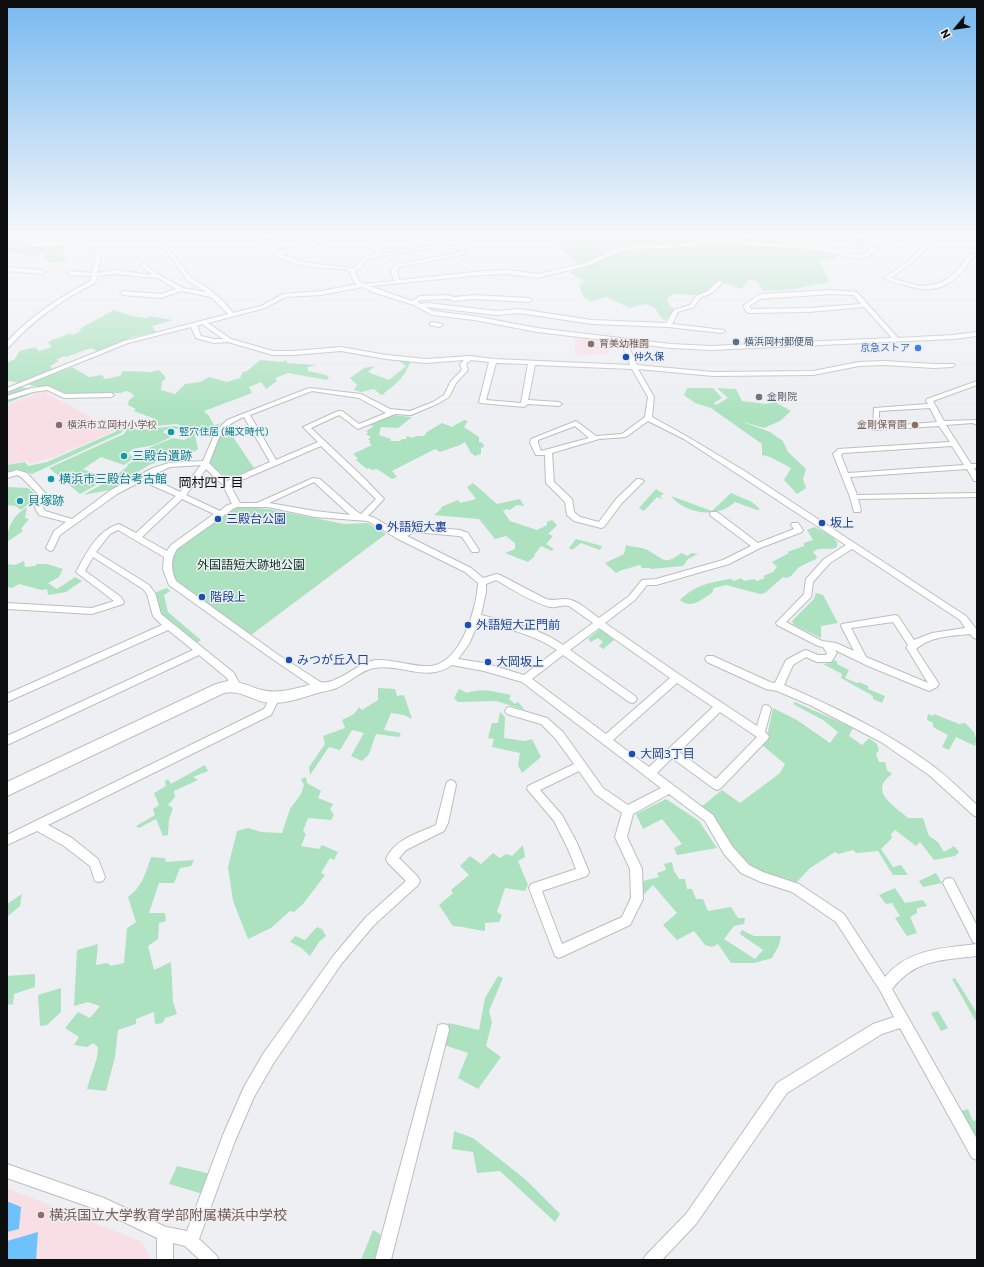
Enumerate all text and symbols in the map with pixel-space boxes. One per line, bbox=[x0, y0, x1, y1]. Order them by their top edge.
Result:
north arrow bbox=[936, 8, 976, 48]
text: N bbox=[937, 27, 953, 41]
place label: 横浜岡村郵便局 bbox=[744, 336, 814, 348]
marker: 横浜岡村郵便局 bbox=[731, 337, 741, 347]
place label: 育美幼稚園 bbox=[599, 338, 649, 350]
marker: 育美幼稚園 bbox=[586, 339, 596, 349]
place label: 京急ストア bbox=[860, 342, 910, 354]
marker: 京急ストア bbox=[913, 343, 923, 353]
place label: 仲久保 bbox=[634, 351, 664, 363]
marker: 仲久保 bbox=[621, 352, 631, 362]
place label: 金剛院 bbox=[767, 391, 797, 403]
marker: 金剛院 bbox=[754, 392, 764, 402]
place label: 横浜市立岡村小学校 bbox=[67, 419, 157, 431]
place label: 金剛保育園 bbox=[857, 419, 907, 431]
marker: 横浜市立岡村小学校 bbox=[54, 420, 64, 430]
marker: 金剛保育園 bbox=[910, 420, 920, 430]
place label: 竪穴住居 (縄文時代) bbox=[179, 426, 269, 438]
marker: 竪穴住居 (縄文時代) bbox=[166, 427, 176, 437]
place label: 三殿台遺跡 bbox=[132, 449, 192, 463]
marker: 三殿台遺跡 bbox=[119, 451, 129, 461]
place label: 横浜市三殿台考古館 bbox=[59, 472, 167, 486]
marker: 横浜市三殿台考古館 bbox=[46, 474, 56, 484]
district label: 岡村四丁目 bbox=[179, 475, 243, 491]
place label: 貝塚跡 bbox=[28, 494, 64, 508]
marker: 貝塚跡 bbox=[15, 496, 25, 506]
place label: 三殿台公園 bbox=[226, 512, 286, 526]
marker: 三殿台公園 bbox=[213, 514, 223, 524]
place label: 坂上 bbox=[830, 516, 854, 530]
marker: 坂上 bbox=[817, 518, 827, 528]
place label: 外語短大裏 bbox=[387, 520, 447, 534]
marker: 外語短大裏 bbox=[374, 522, 384, 532]
park label: 外国語短大跡地公園 bbox=[197, 558, 305, 572]
place label: 階段上 bbox=[210, 590, 246, 604]
marker: 階段上 bbox=[197, 592, 207, 602]
place label: 外語短大正門前 bbox=[476, 618, 560, 632]
marker: 外語短大正門前 bbox=[463, 620, 473, 630]
place label: みつが丘入口 bbox=[297, 653, 369, 667]
marker: みつが丘入口 bbox=[284, 655, 294, 665]
place label: 大岡坂上 bbox=[496, 655, 544, 669]
marker: 大岡坂上 bbox=[483, 657, 493, 667]
place label: 大岡3丁目 bbox=[640, 747, 695, 761]
marker: 大岡3丁目 bbox=[627, 749, 637, 759]
place label: 横浜国立大学教育学部附属横浜中学校 bbox=[49, 1207, 287, 1223]
marker: 横浜国立大学教育学部附属横浜中学校 bbox=[36, 1210, 46, 1220]

